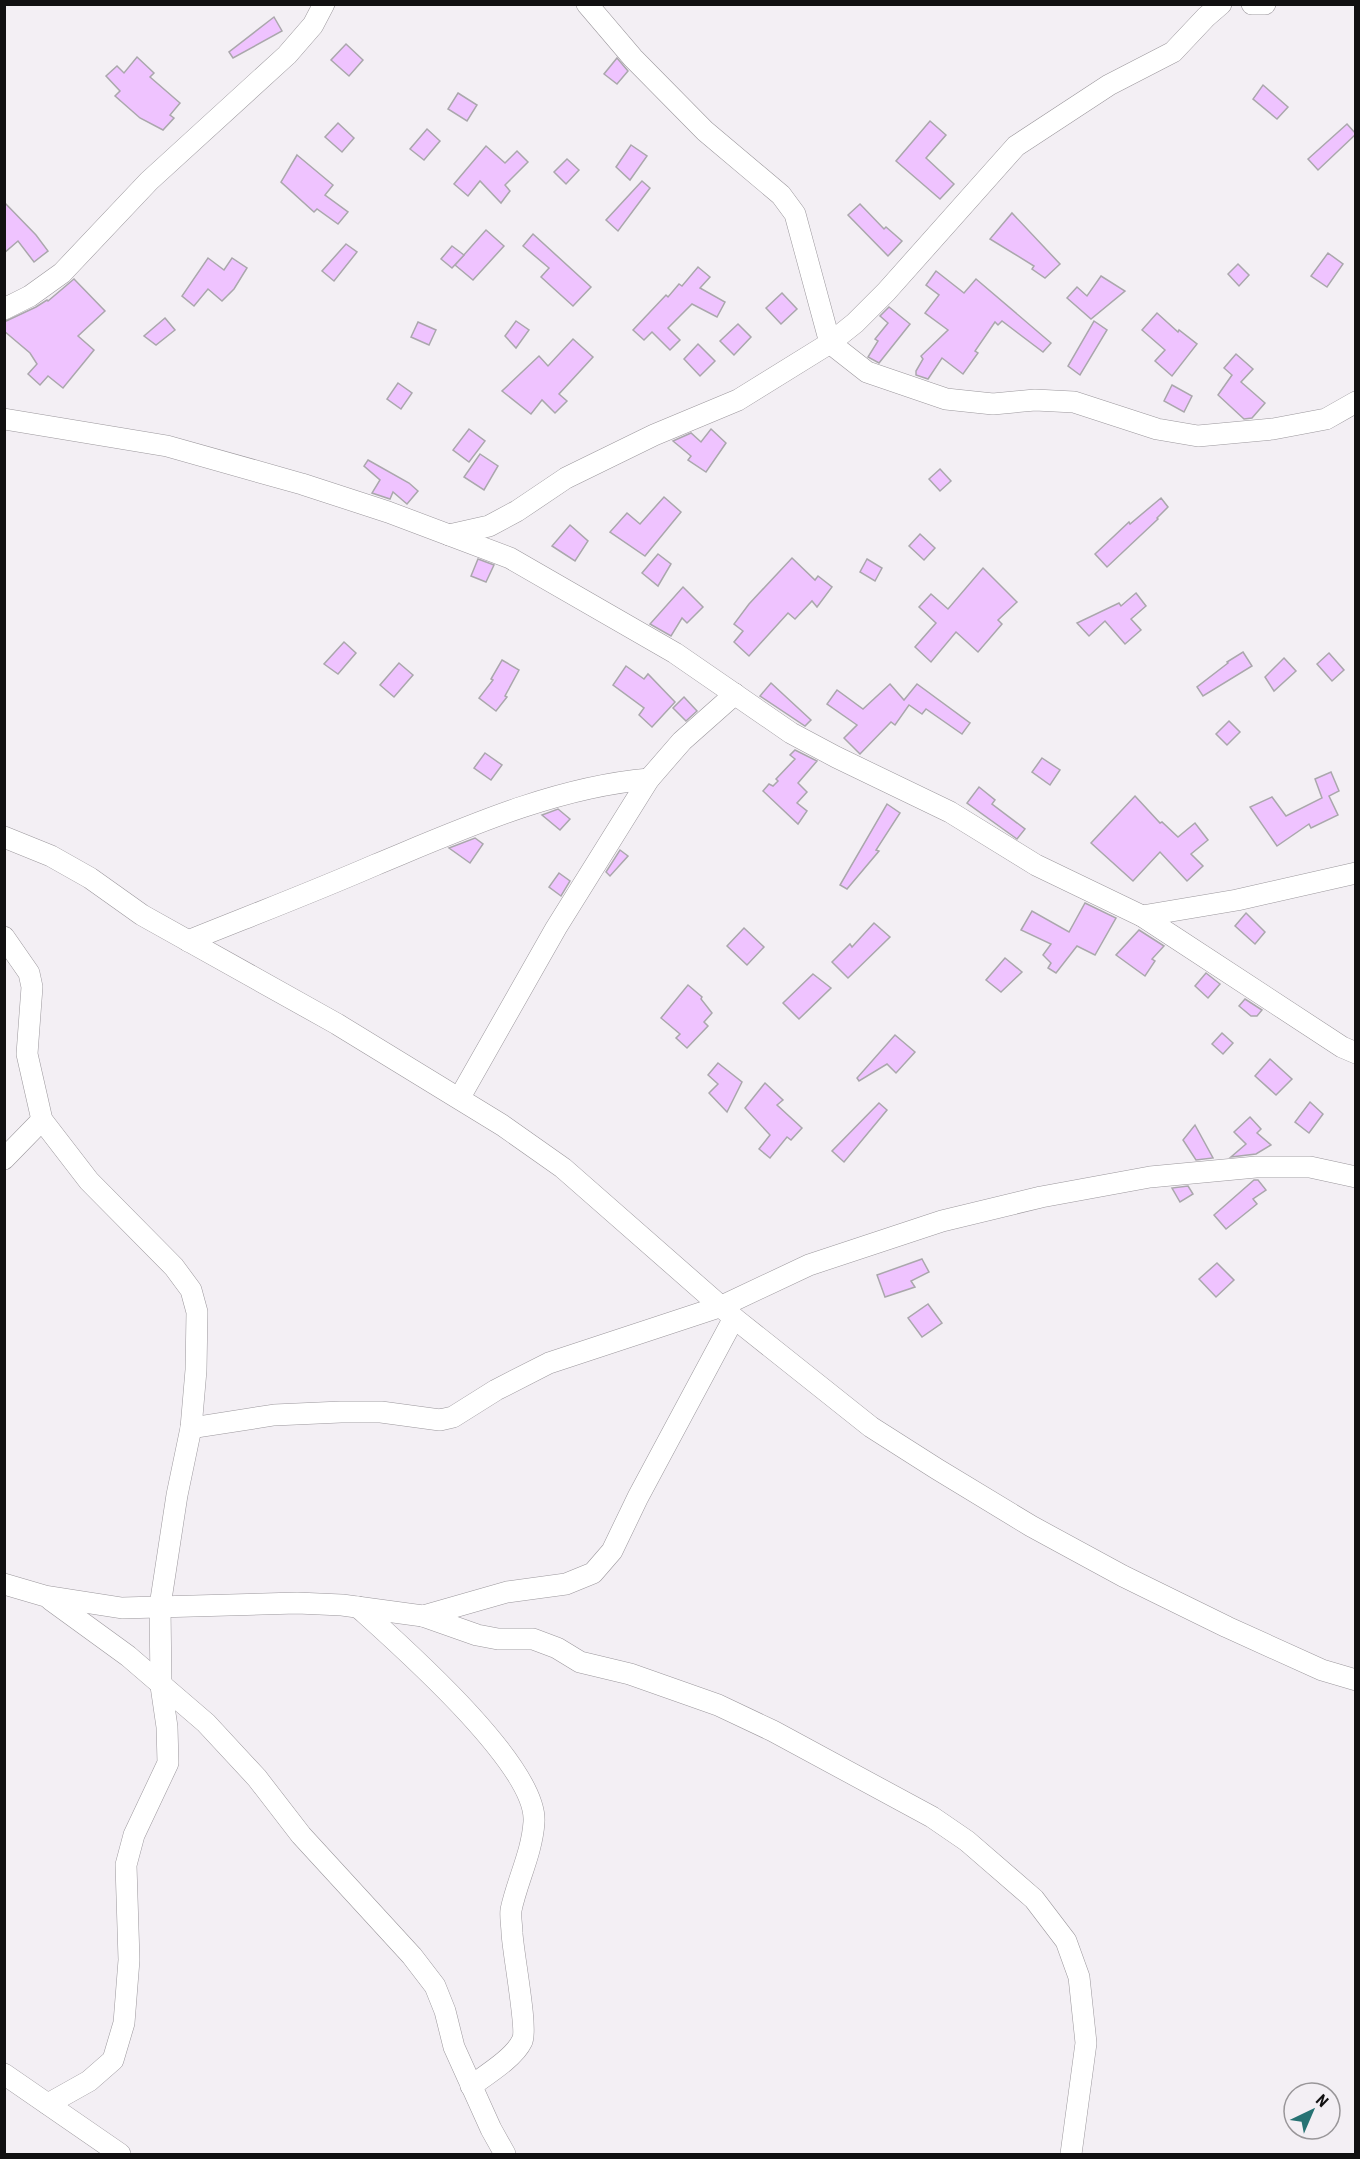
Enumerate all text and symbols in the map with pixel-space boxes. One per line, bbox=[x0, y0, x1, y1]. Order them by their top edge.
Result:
north arrow bbox=[1282, 2081, 1342, 2141]
text: N bbox=[1312, 2090, 1332, 2111]

